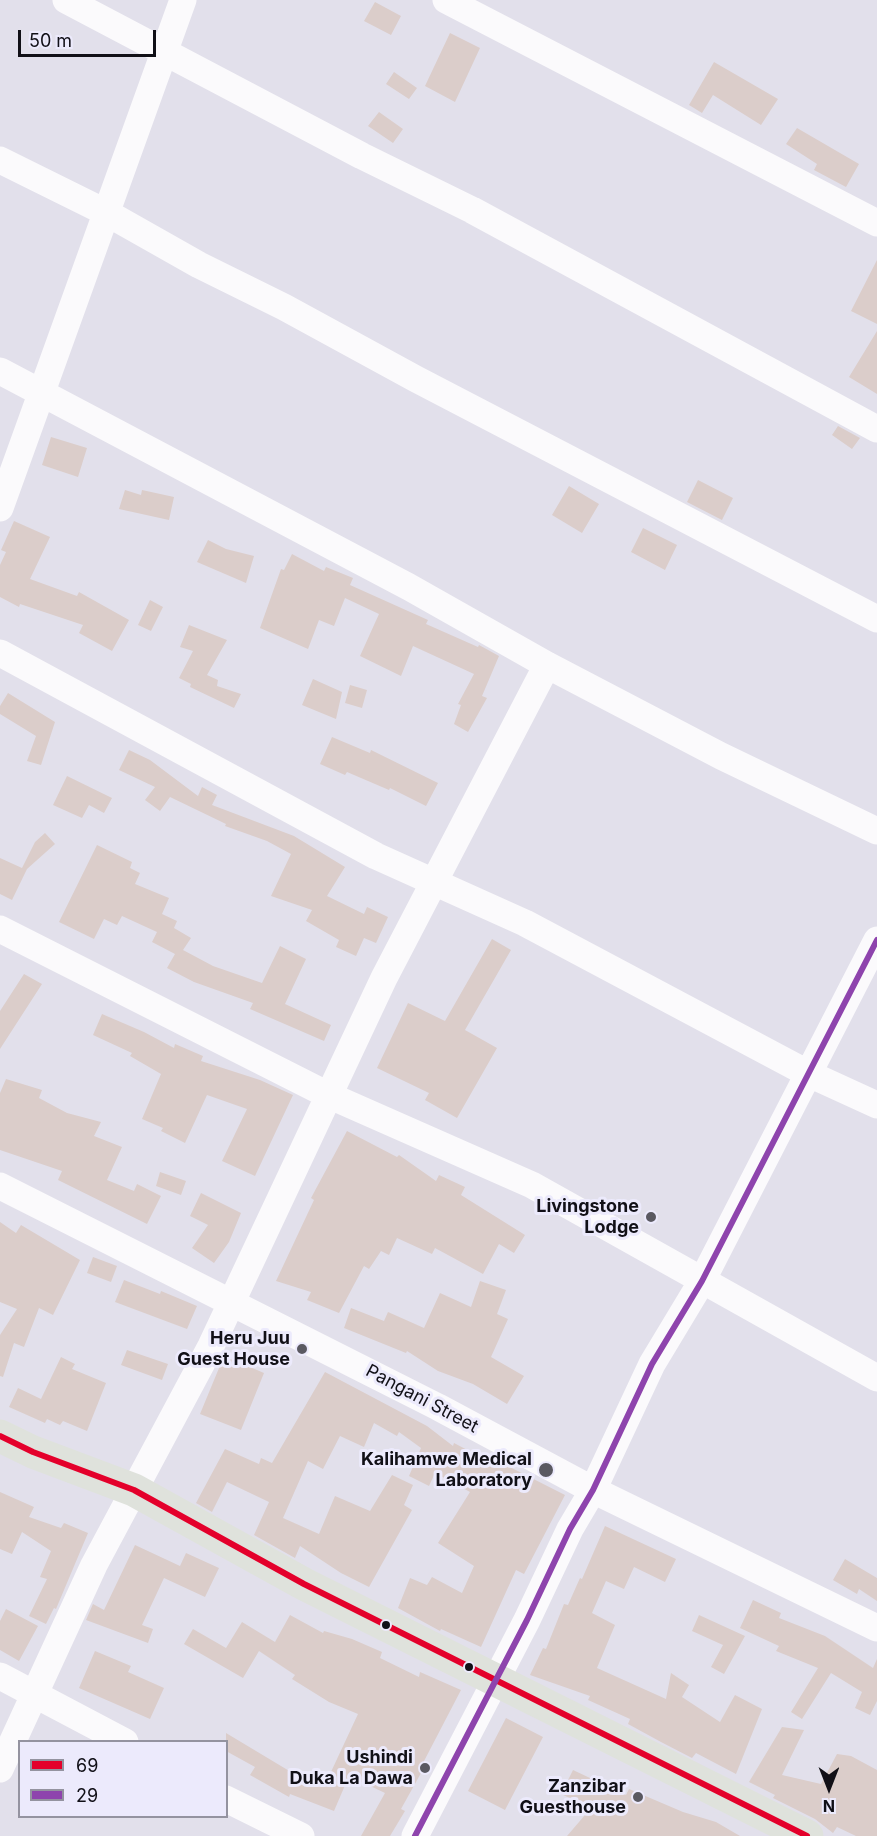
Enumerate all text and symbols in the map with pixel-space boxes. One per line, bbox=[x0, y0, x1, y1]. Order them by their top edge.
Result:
scale bar bbox=[21, 18, 159, 56]
text: 50 m bbox=[29, 30, 72, 51]
place label: Livingstone Lodge bbox=[536, 1196, 639, 1238]
marker: Livingstone Lodge bbox=[644, 1210, 658, 1224]
place label: Heru Juu Guest House bbox=[177, 1328, 290, 1370]
marker: Heru Juu Guest House bbox=[295, 1342, 309, 1356]
street label: Pangani Street bbox=[362, 1360, 482, 1438]
place label: Kalihamwe Medical Laboratory bbox=[361, 1449, 532, 1492]
marker: Kalihamwe Medical Laboratory bbox=[537, 1461, 555, 1479]
unlabelled marker bbox=[380, 1619, 392, 1631]
unlabelled marker bbox=[463, 1661, 475, 1673]
legend bbox=[18, 1740, 228, 1818]
place label: Ushindi Duka La Dawa bbox=[290, 1747, 413, 1790]
text: 69 bbox=[76, 1755, 98, 1776]
north arrow bbox=[799, 1758, 859, 1818]
marker: Ushindi Duka La Dawa bbox=[418, 1761, 432, 1775]
place label: Zanzibar Guesthouse bbox=[520, 1776, 626, 1818]
text: 29 bbox=[76, 1785, 98, 1806]
marker: Zanzibar Guesthouse bbox=[631, 1790, 645, 1804]
text: N bbox=[823, 1796, 835, 1816]

